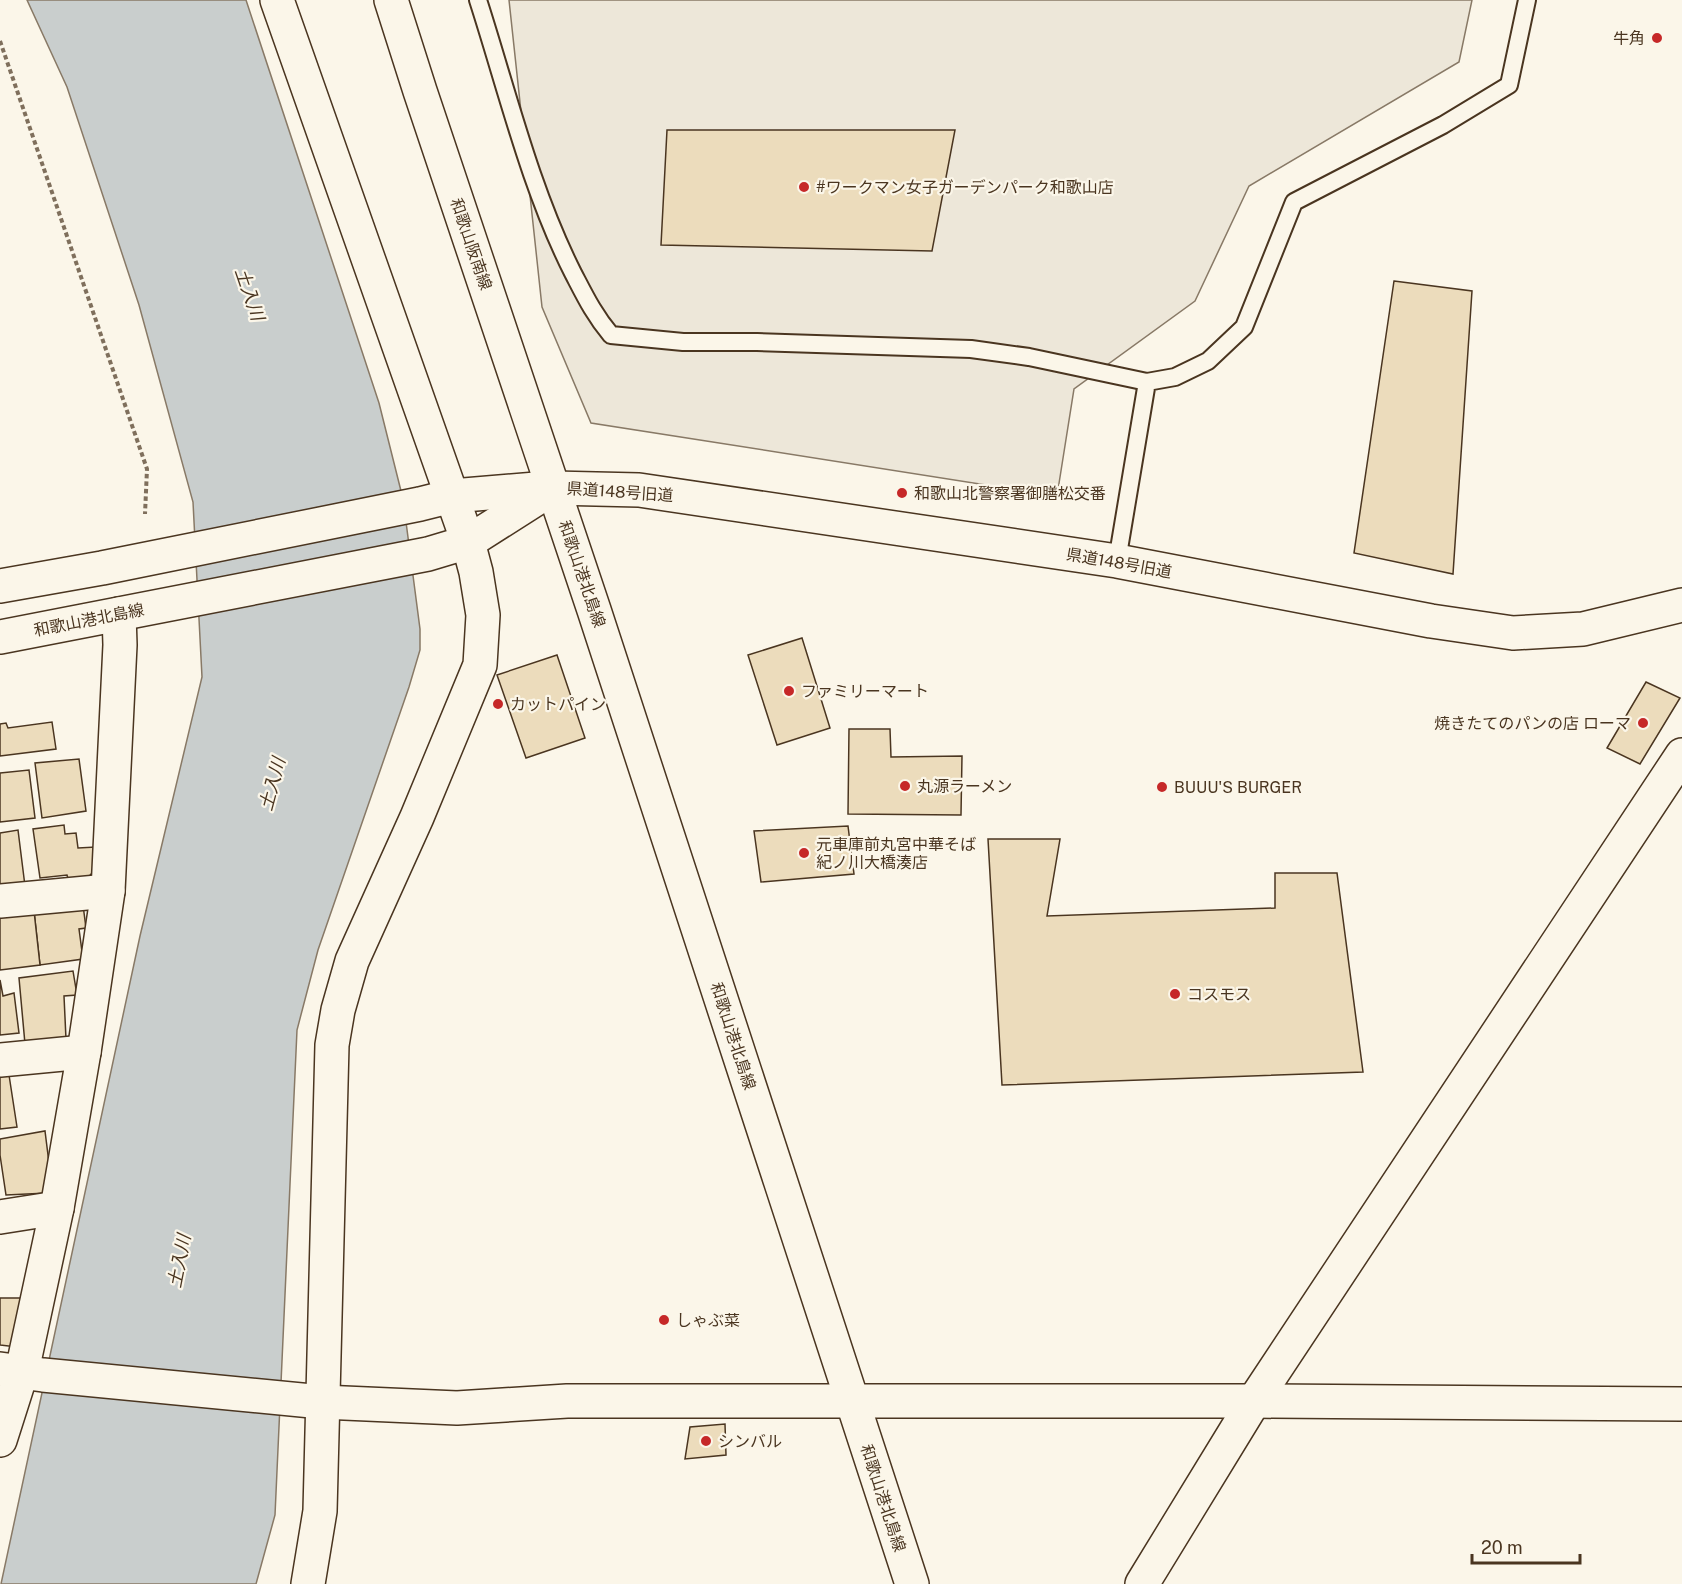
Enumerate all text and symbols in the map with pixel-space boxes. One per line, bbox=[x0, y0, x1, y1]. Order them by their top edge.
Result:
place label: 牛角 bbox=[1613, 29, 1645, 48]
marker: 牛角 bbox=[1650, 31, 1664, 45]
place label: #ワークマン女子ガーデンパーク和歌山店 bbox=[816, 178, 1114, 197]
marker: #ワークマン女子ガーデンパーク和歌山店 bbox=[797, 180, 811, 194]
street label: 和歌山阪南線 bbox=[446, 196, 496, 292]
water label: 土入川 bbox=[231, 265, 269, 325]
street label: 県道148号旧道 bbox=[566, 479, 674, 505]
place label: 和歌山北警察署御膳松交番 bbox=[914, 484, 1106, 503]
marker: 和歌山北警察署御膳松交番 bbox=[895, 486, 909, 500]
street label: 和歌山港北島線 bbox=[555, 518, 609, 630]
street label: 県道148号旧道 bbox=[1065, 544, 1173, 582]
street label: 和歌山港北島線 bbox=[32, 600, 146, 640]
place label: ファミリーマート bbox=[801, 682, 929, 701]
marker: ファミリーマート bbox=[782, 684, 796, 698]
place label: カットパイン bbox=[510, 695, 606, 714]
marker: カットパイン bbox=[491, 697, 505, 711]
place label: 焼きたてのパンの店 ローマ bbox=[1434, 714, 1631, 733]
marker: 焼きたてのパンの店 ローマ bbox=[1636, 716, 1650, 730]
water label: 土入川 bbox=[255, 753, 290, 813]
place label: 丸源ラーメン bbox=[917, 777, 1012, 796]
place label: BUUU'S BURGER bbox=[1174, 778, 1302, 797]
marker: 丸源ラーメン bbox=[898, 779, 912, 793]
marker: BUUU'S BURGER bbox=[1155, 780, 1169, 794]
place label: 元車庫前丸宮中華そば 紀ノ川大橋湊店 bbox=[816, 835, 976, 872]
marker: 元車庫前丸宮中華そば 紀ノ川大橋湊店 bbox=[797, 846, 811, 860]
street label: 和歌山港北島線 bbox=[707, 980, 759, 1092]
place label: コスモス bbox=[1187, 985, 1251, 1004]
marker: コスモス bbox=[1168, 987, 1182, 1001]
water label: 土入川 bbox=[164, 1231, 195, 1290]
place label: しゃぶ菜 bbox=[676, 1311, 740, 1330]
marker: しゃぶ菜 bbox=[657, 1313, 671, 1327]
place label: シンバル bbox=[718, 1432, 782, 1451]
marker: シンバル bbox=[699, 1434, 713, 1448]
street label: 和歌山港北島線 bbox=[857, 1442, 909, 1554]
scale bar bbox=[1472, 1527, 1580, 1565]
text: 20 m bbox=[1481, 1537, 1523, 1558]

